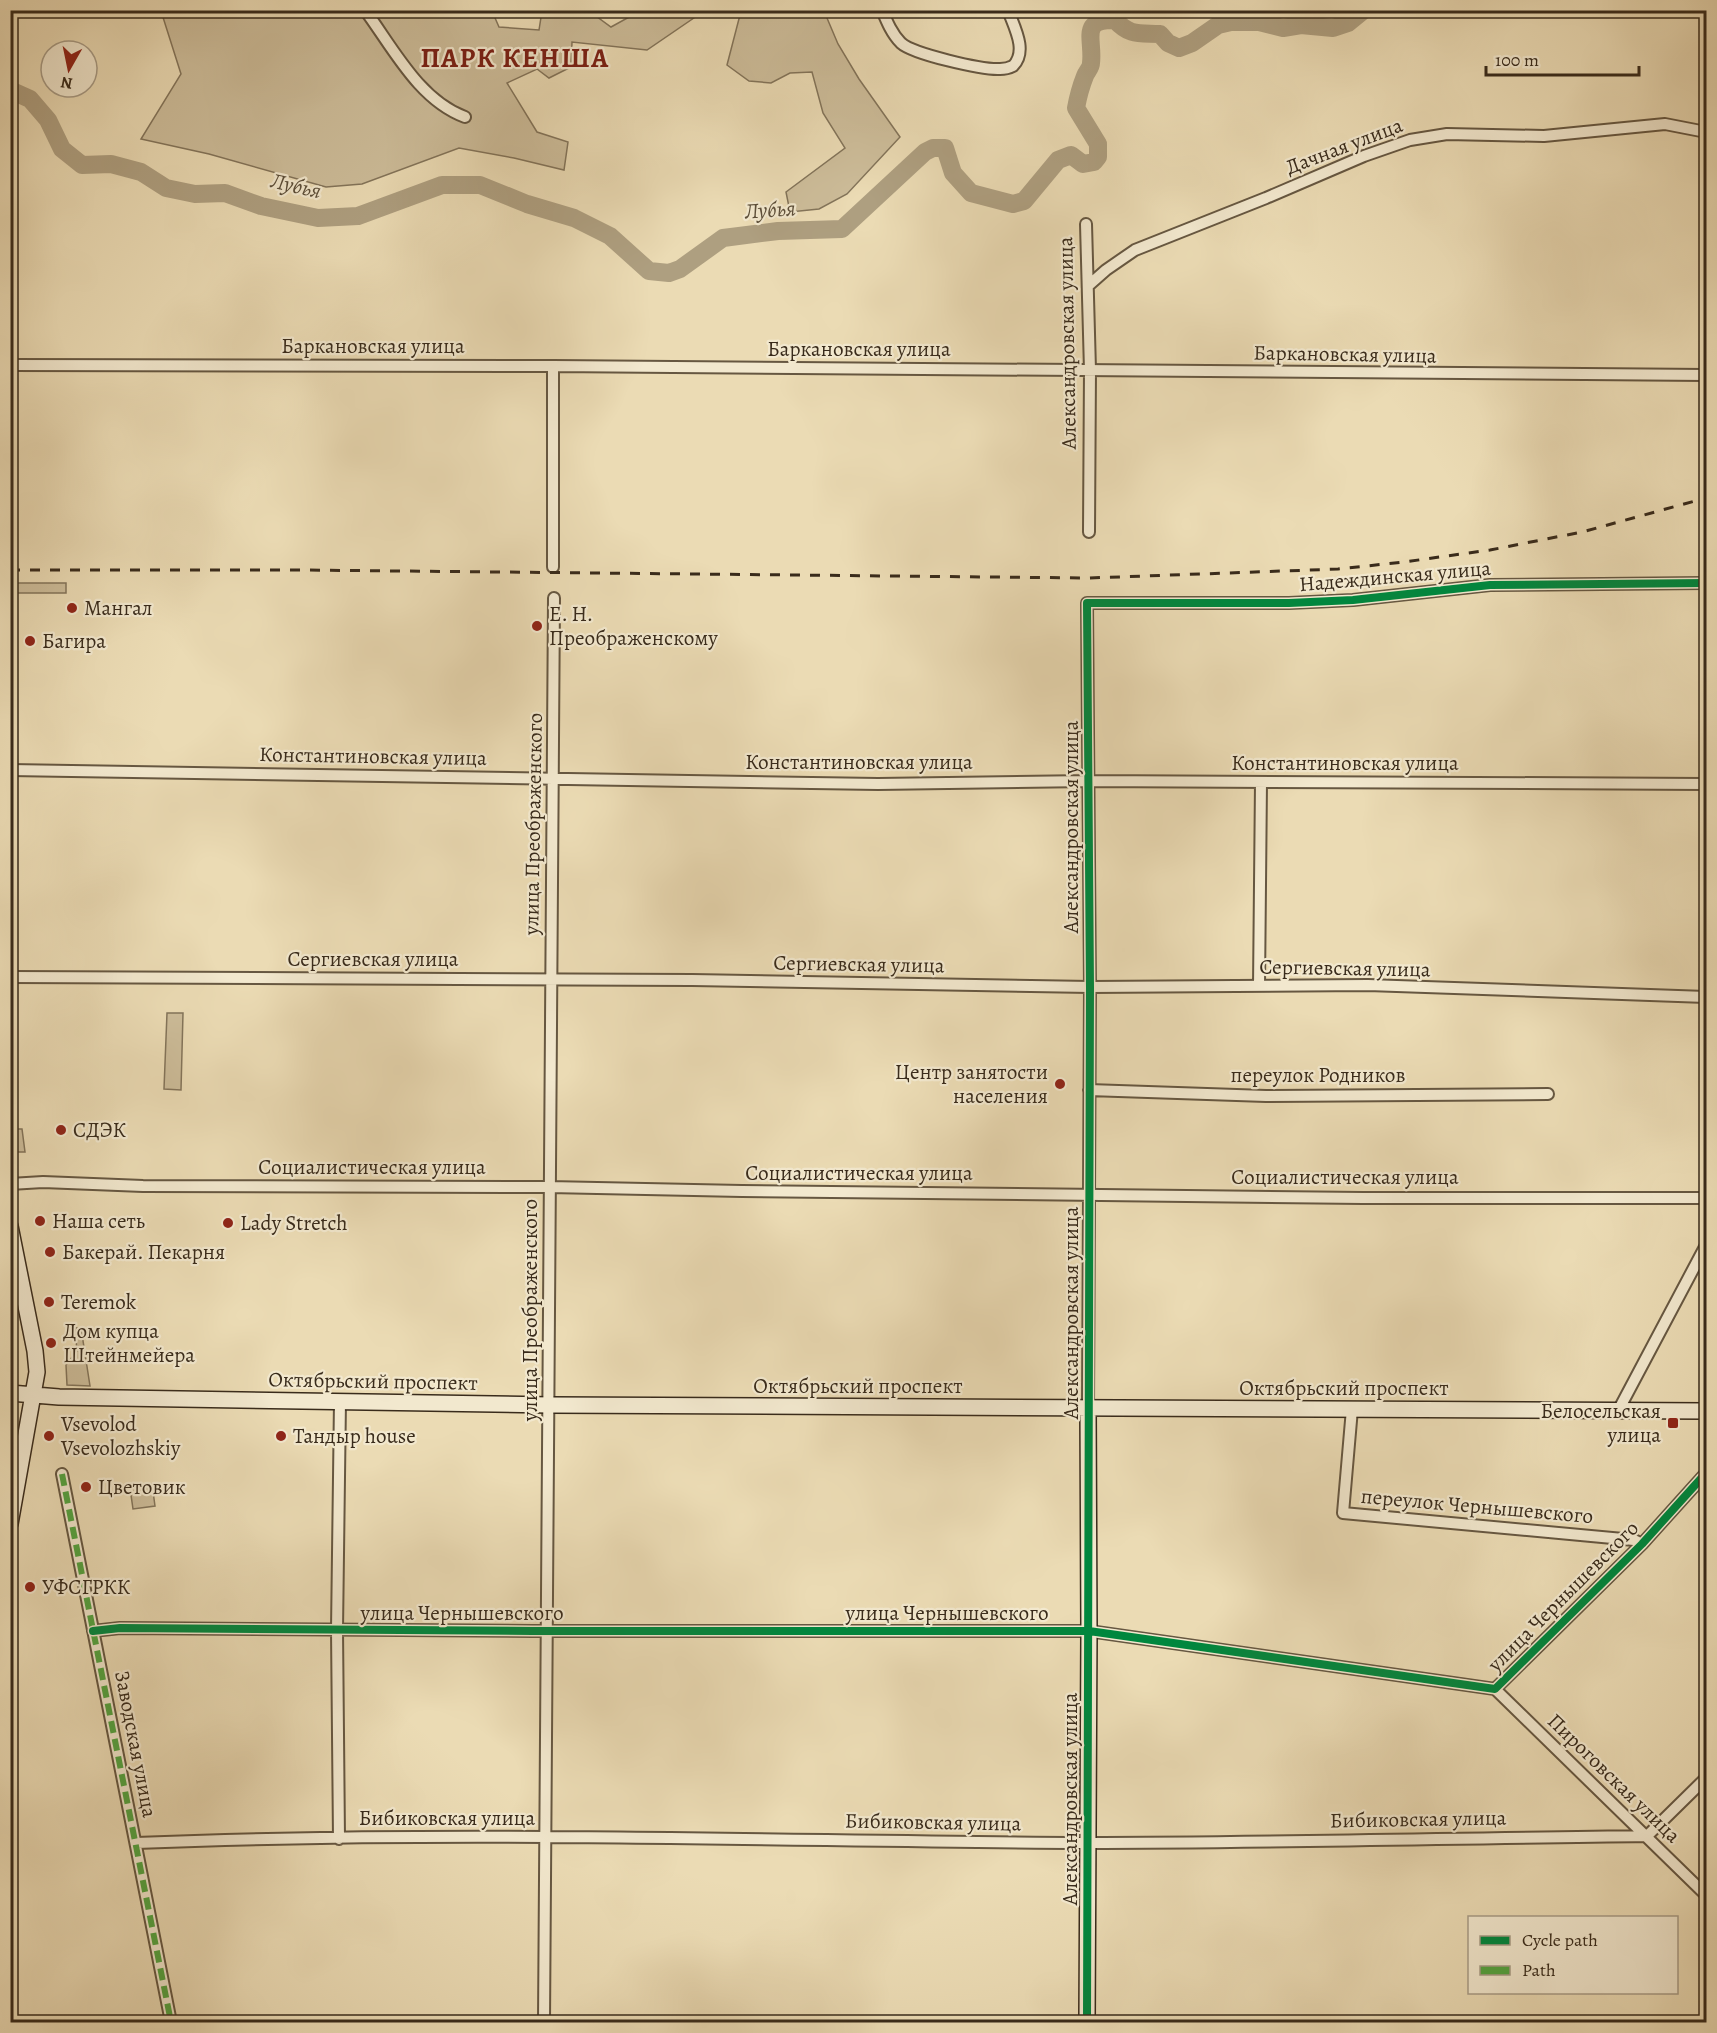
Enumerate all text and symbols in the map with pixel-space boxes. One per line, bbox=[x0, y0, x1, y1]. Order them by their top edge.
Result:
north arrow bbox=[39, 39, 99, 99]
scale bar bbox=[1486, 39, 1639, 77]
district label: ПАРК КЕНША bbox=[420, 40, 610, 76]
text: 100 m bbox=[1495, 48, 1539, 72]
text: N bbox=[59, 71, 74, 95]
street label: Дачная улица bbox=[1282, 111, 1407, 181]
water label: Лубья bbox=[267, 165, 324, 206]
water label: Лубья bbox=[742, 193, 797, 227]
street label: Александровская улица bbox=[1051, 236, 1083, 451]
street label: Баркановская улица bbox=[281, 332, 465, 360]
street label: Баркановская улица bbox=[767, 335, 951, 363]
street label: Баркановская улица bbox=[1253, 338, 1437, 370]
street label: Надеждинская улица bbox=[1298, 554, 1492, 598]
place label: Мангал bbox=[84, 594, 152, 622]
place label: Е. Н. Преображенскому bbox=[549, 600, 718, 652]
marker: Мангал bbox=[65, 601, 79, 615]
marker: Е. Н. Преображенскому bbox=[530, 619, 544, 633]
place label: Багира bbox=[42, 627, 106, 655]
marker: Багира bbox=[23, 634, 37, 648]
street label: улица Преображенского bbox=[517, 713, 549, 936]
street label: Александровская улица bbox=[1057, 720, 1085, 934]
street label: Константиновская улица bbox=[259, 740, 487, 772]
street label: Константиновская улица bbox=[745, 748, 973, 776]
street label: Константиновская улица bbox=[1231, 749, 1459, 777]
street label: Сергиевская улица bbox=[287, 945, 459, 973]
street label: Сергиевская улица bbox=[773, 949, 945, 979]
street label: Сергиевская улица bbox=[1259, 953, 1431, 983]
place label: Центр занятости населения bbox=[895, 1058, 1048, 1110]
street label: переулок Родников bbox=[1231, 1061, 1405, 1089]
marker: Центр занятости населения bbox=[1053, 1077, 1067, 1091]
place label: СДЭК bbox=[73, 1116, 127, 1144]
marker: СДЭК bbox=[54, 1123, 68, 1137]
street label: Социалистическая улица bbox=[258, 1153, 486, 1181]
street label: Социалистическая улица bbox=[745, 1159, 973, 1187]
street label: Социалистическая улица bbox=[1231, 1163, 1459, 1191]
street label: улица Преображенского bbox=[516, 1199, 544, 1422]
street label: Александровская улица bbox=[1057, 1206, 1085, 1420]
place label: Наша сеть bbox=[52, 1207, 145, 1235]
place label: Lady Stretch bbox=[240, 1209, 348, 1237]
marker: Наша сеть bbox=[33, 1214, 47, 1228]
marker: Lady Stretch bbox=[221, 1216, 235, 1230]
place label: Бакерай. Пекарня bbox=[62, 1238, 225, 1266]
marker: Бакерай. Пекарня bbox=[43, 1245, 57, 1259]
place label: Teremok bbox=[61, 1288, 137, 1316]
marker: Teremok bbox=[42, 1295, 56, 1309]
place label: Дом купца Штейнмейера bbox=[63, 1317, 195, 1369]
marker: Дом купца Штейнмейера bbox=[44, 1336, 58, 1350]
street label: Октябрьский проспект bbox=[268, 1365, 478, 1397]
street label: Октябрьский проспект bbox=[753, 1372, 963, 1400]
street label: Октябрьский проспект bbox=[1239, 1374, 1449, 1402]
place label: Белосельская улица bbox=[1540, 1397, 1661, 1449]
place label: Vsevolod Vsevolozhskiy bbox=[60, 1410, 181, 1462]
marker: Белосельская улица bbox=[1666, 1416, 1680, 1430]
place label: Тандыр house bbox=[293, 1422, 416, 1450]
marker: Vsevolod Vsevolozhskiy bbox=[42, 1429, 56, 1443]
marker: Тандыр house bbox=[274, 1429, 288, 1443]
place label: Цветовик bbox=[98, 1473, 186, 1501]
marker: Цветовик bbox=[79, 1480, 93, 1494]
street label: переулок Чернышевского bbox=[1360, 1482, 1594, 1530]
street label: улица Чернышевского bbox=[1481, 1514, 1645, 1678]
place label: УФСГРКК bbox=[42, 1573, 131, 1601]
marker: УФСГРКК bbox=[23, 1580, 37, 1594]
street label: улица Чернышевского bbox=[359, 1599, 564, 1627]
street label: улица Чернышевского bbox=[844, 1599, 1049, 1627]
street label: Заводская улица bbox=[108, 1668, 164, 1820]
street label: Александровская улица bbox=[1056, 1692, 1084, 1906]
street label: Пироговская улица bbox=[1541, 1707, 1687, 1849]
street label: Бибиковская улица bbox=[1330, 1803, 1507, 1835]
street label: Бибиковская улица bbox=[359, 1804, 536, 1832]
street label: Бибиковская улица bbox=[845, 1806, 1022, 1838]
legend bbox=[1468, 1916, 1678, 1994]
text: Cycle path bbox=[1522, 1928, 1598, 1952]
text: Path bbox=[1522, 1958, 1556, 1982]

